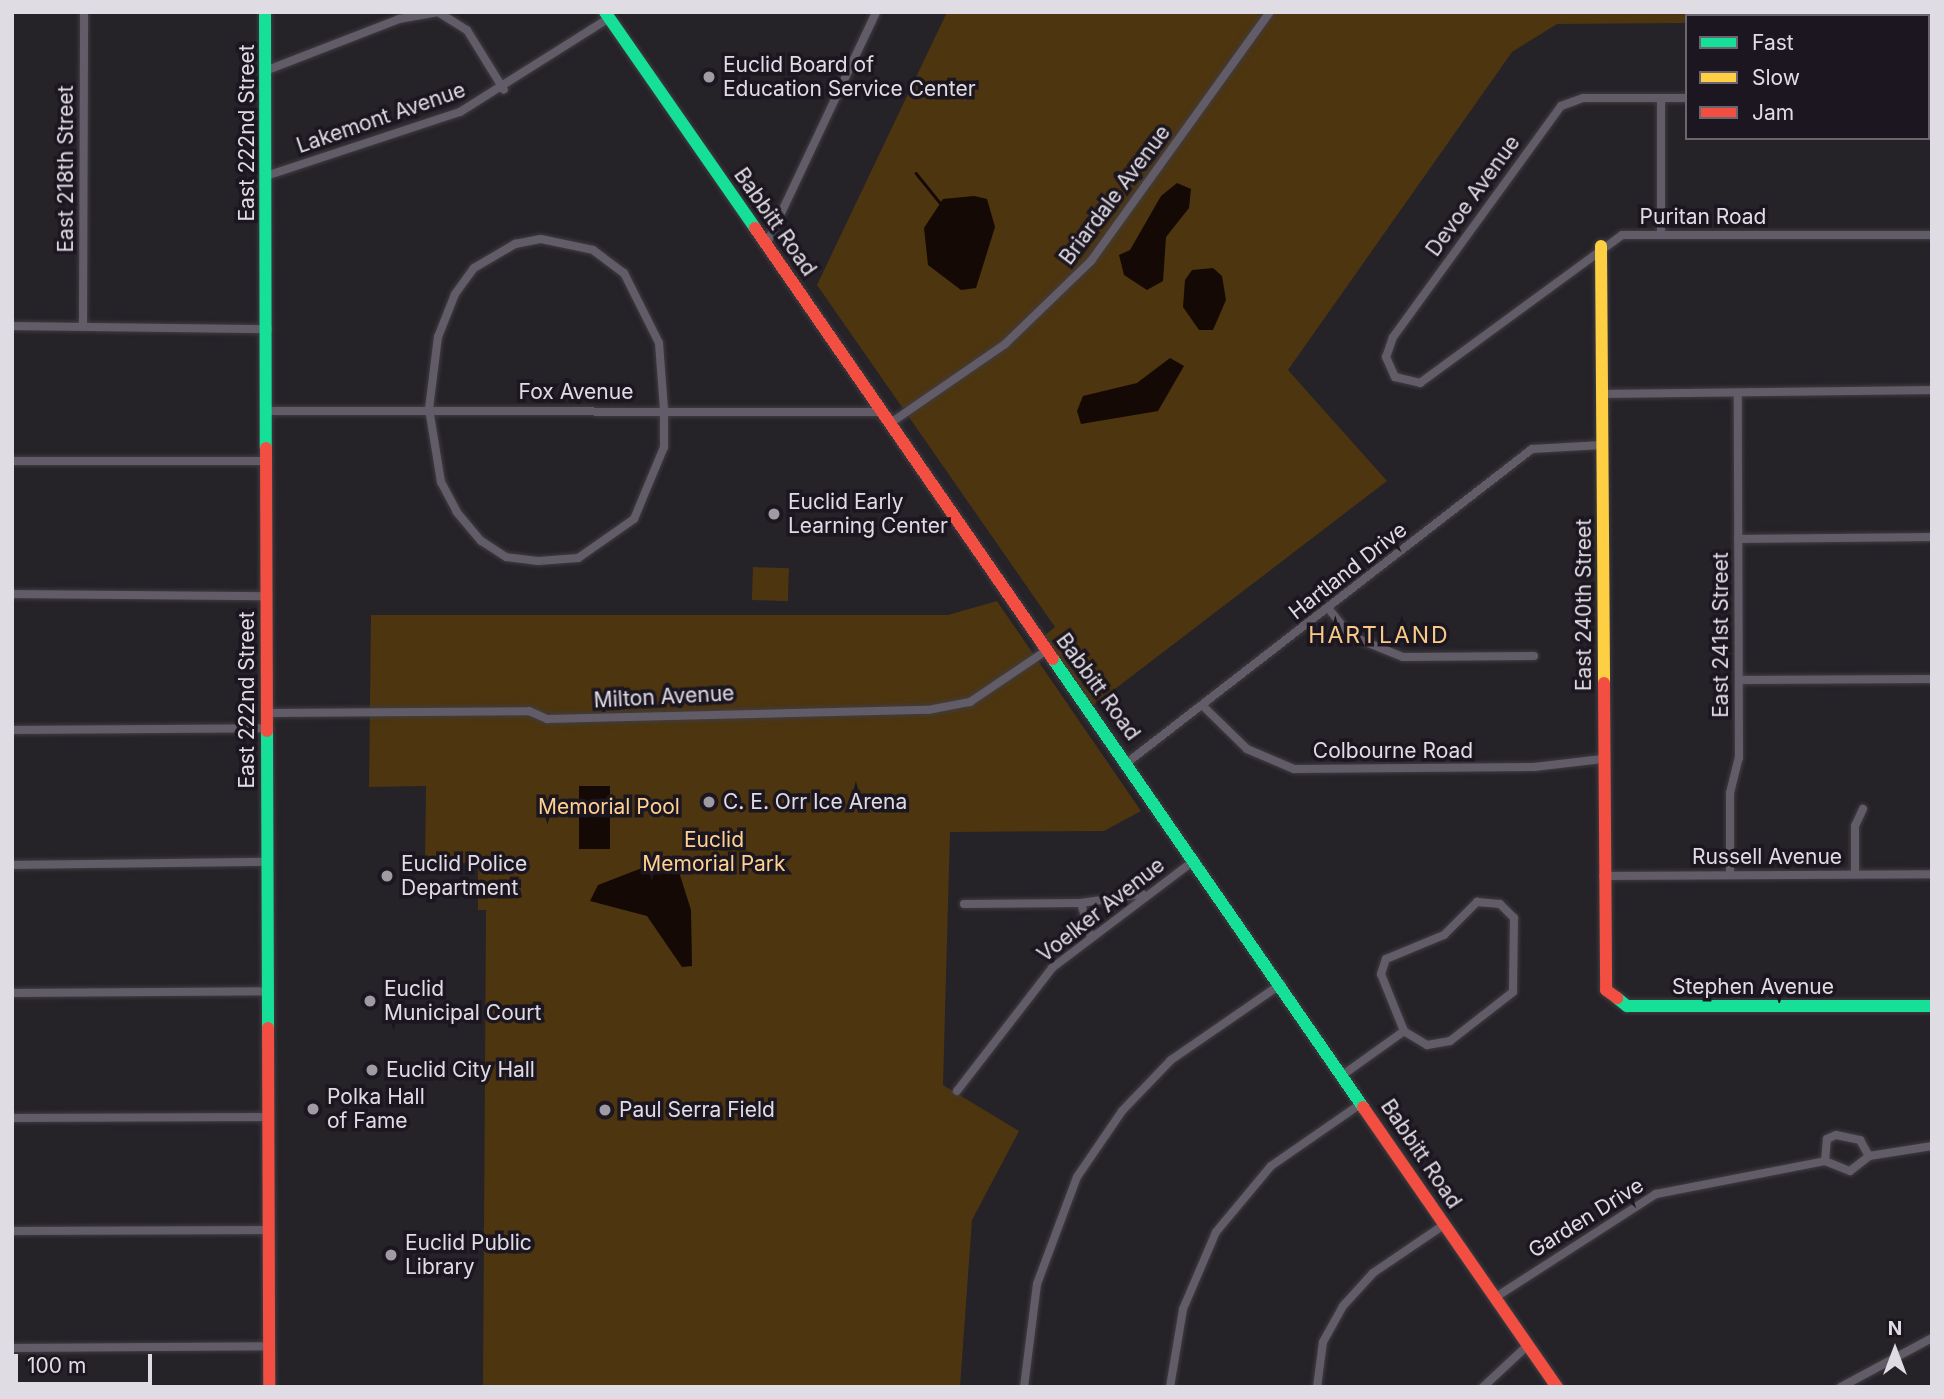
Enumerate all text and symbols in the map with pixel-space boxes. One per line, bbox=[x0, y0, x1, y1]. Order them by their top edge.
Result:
legend bbox=[1685, 14, 1930, 140]
text: Fast bbox=[1752, 30, 1794, 55]
street label: East 222nd Street bbox=[234, 44, 260, 222]
place label: Euclid Board of Education Service Center bbox=[723, 52, 976, 102]
text: Slow bbox=[1752, 65, 1800, 90]
marker: Euclid Board of Education Service Center bbox=[701, 69, 717, 85]
street label: Lakemont Avenue bbox=[293, 77, 469, 159]
street label: East 218th Street bbox=[53, 85, 79, 253]
text: Jam bbox=[1752, 100, 1794, 125]
street label: Briardale Avenue bbox=[1054, 120, 1176, 270]
street label: Devoe Avenue bbox=[1421, 131, 1525, 261]
street label: Babbitt Road bbox=[729, 163, 821, 281]
street label: Puritan Road bbox=[1640, 204, 1766, 230]
street label: Fox Avenue bbox=[519, 379, 633, 405]
place label: Euclid Early Learning Center bbox=[788, 489, 948, 539]
marker: Euclid Early Learning Center bbox=[766, 506, 782, 522]
street label: Hartland Drive bbox=[1284, 517, 1412, 625]
street label: East 240th Street bbox=[1571, 519, 1597, 691]
street label: East 241st Street bbox=[1708, 552, 1734, 718]
street label: East 222nd Street bbox=[234, 611, 260, 789]
district label: HARTLAND bbox=[1309, 621, 1449, 649]
street label: Babbitt Road bbox=[1051, 629, 1145, 745]
street label: Milton Avenue bbox=[593, 681, 735, 713]
street label: Colbourne Road bbox=[1313, 738, 1473, 764]
place label: C. E. Orr Ice Arena bbox=[723, 789, 907, 815]
park label: Memorial Pool bbox=[538, 794, 680, 820]
marker: C. E. Orr Ice Arena bbox=[701, 794, 717, 810]
park label: Euclid Memorial Park bbox=[642, 827, 786, 877]
street label: Russell Avenue bbox=[1692, 844, 1842, 870]
place label: Euclid Police Department bbox=[401, 851, 527, 901]
street label: Voelker Avenue bbox=[1032, 853, 1170, 967]
marker: Euclid Police Department bbox=[379, 868, 395, 884]
street label: Stephen Avenue bbox=[1672, 974, 1834, 1000]
place label: Euclid Municipal Court bbox=[384, 976, 541, 1026]
marker: Euclid Municipal Court bbox=[362, 993, 378, 1009]
place label: Euclid City Hall bbox=[386, 1057, 535, 1083]
marker: Euclid City Hall bbox=[364, 1062, 380, 1078]
place label: Polka Hall of Fame bbox=[327, 1084, 425, 1134]
street label: Babbitt Road bbox=[1375, 1095, 1467, 1213]
place label: Paul Serra Field bbox=[619, 1097, 775, 1123]
marker: Polka Hall of Fame bbox=[305, 1101, 321, 1117]
marker: Paul Serra Field bbox=[597, 1102, 613, 1118]
street label: Garden Drive bbox=[1524, 1173, 1648, 1263]
place label: Euclid Public Library bbox=[405, 1230, 532, 1280]
marker: Euclid Public Library bbox=[383, 1247, 399, 1263]
north arrow bbox=[1860, 1315, 1930, 1385]
text: N bbox=[1888, 1317, 1902, 1340]
scale bar bbox=[18, 1340, 156, 1384]
text: 100 m bbox=[27, 1353, 86, 1378]

